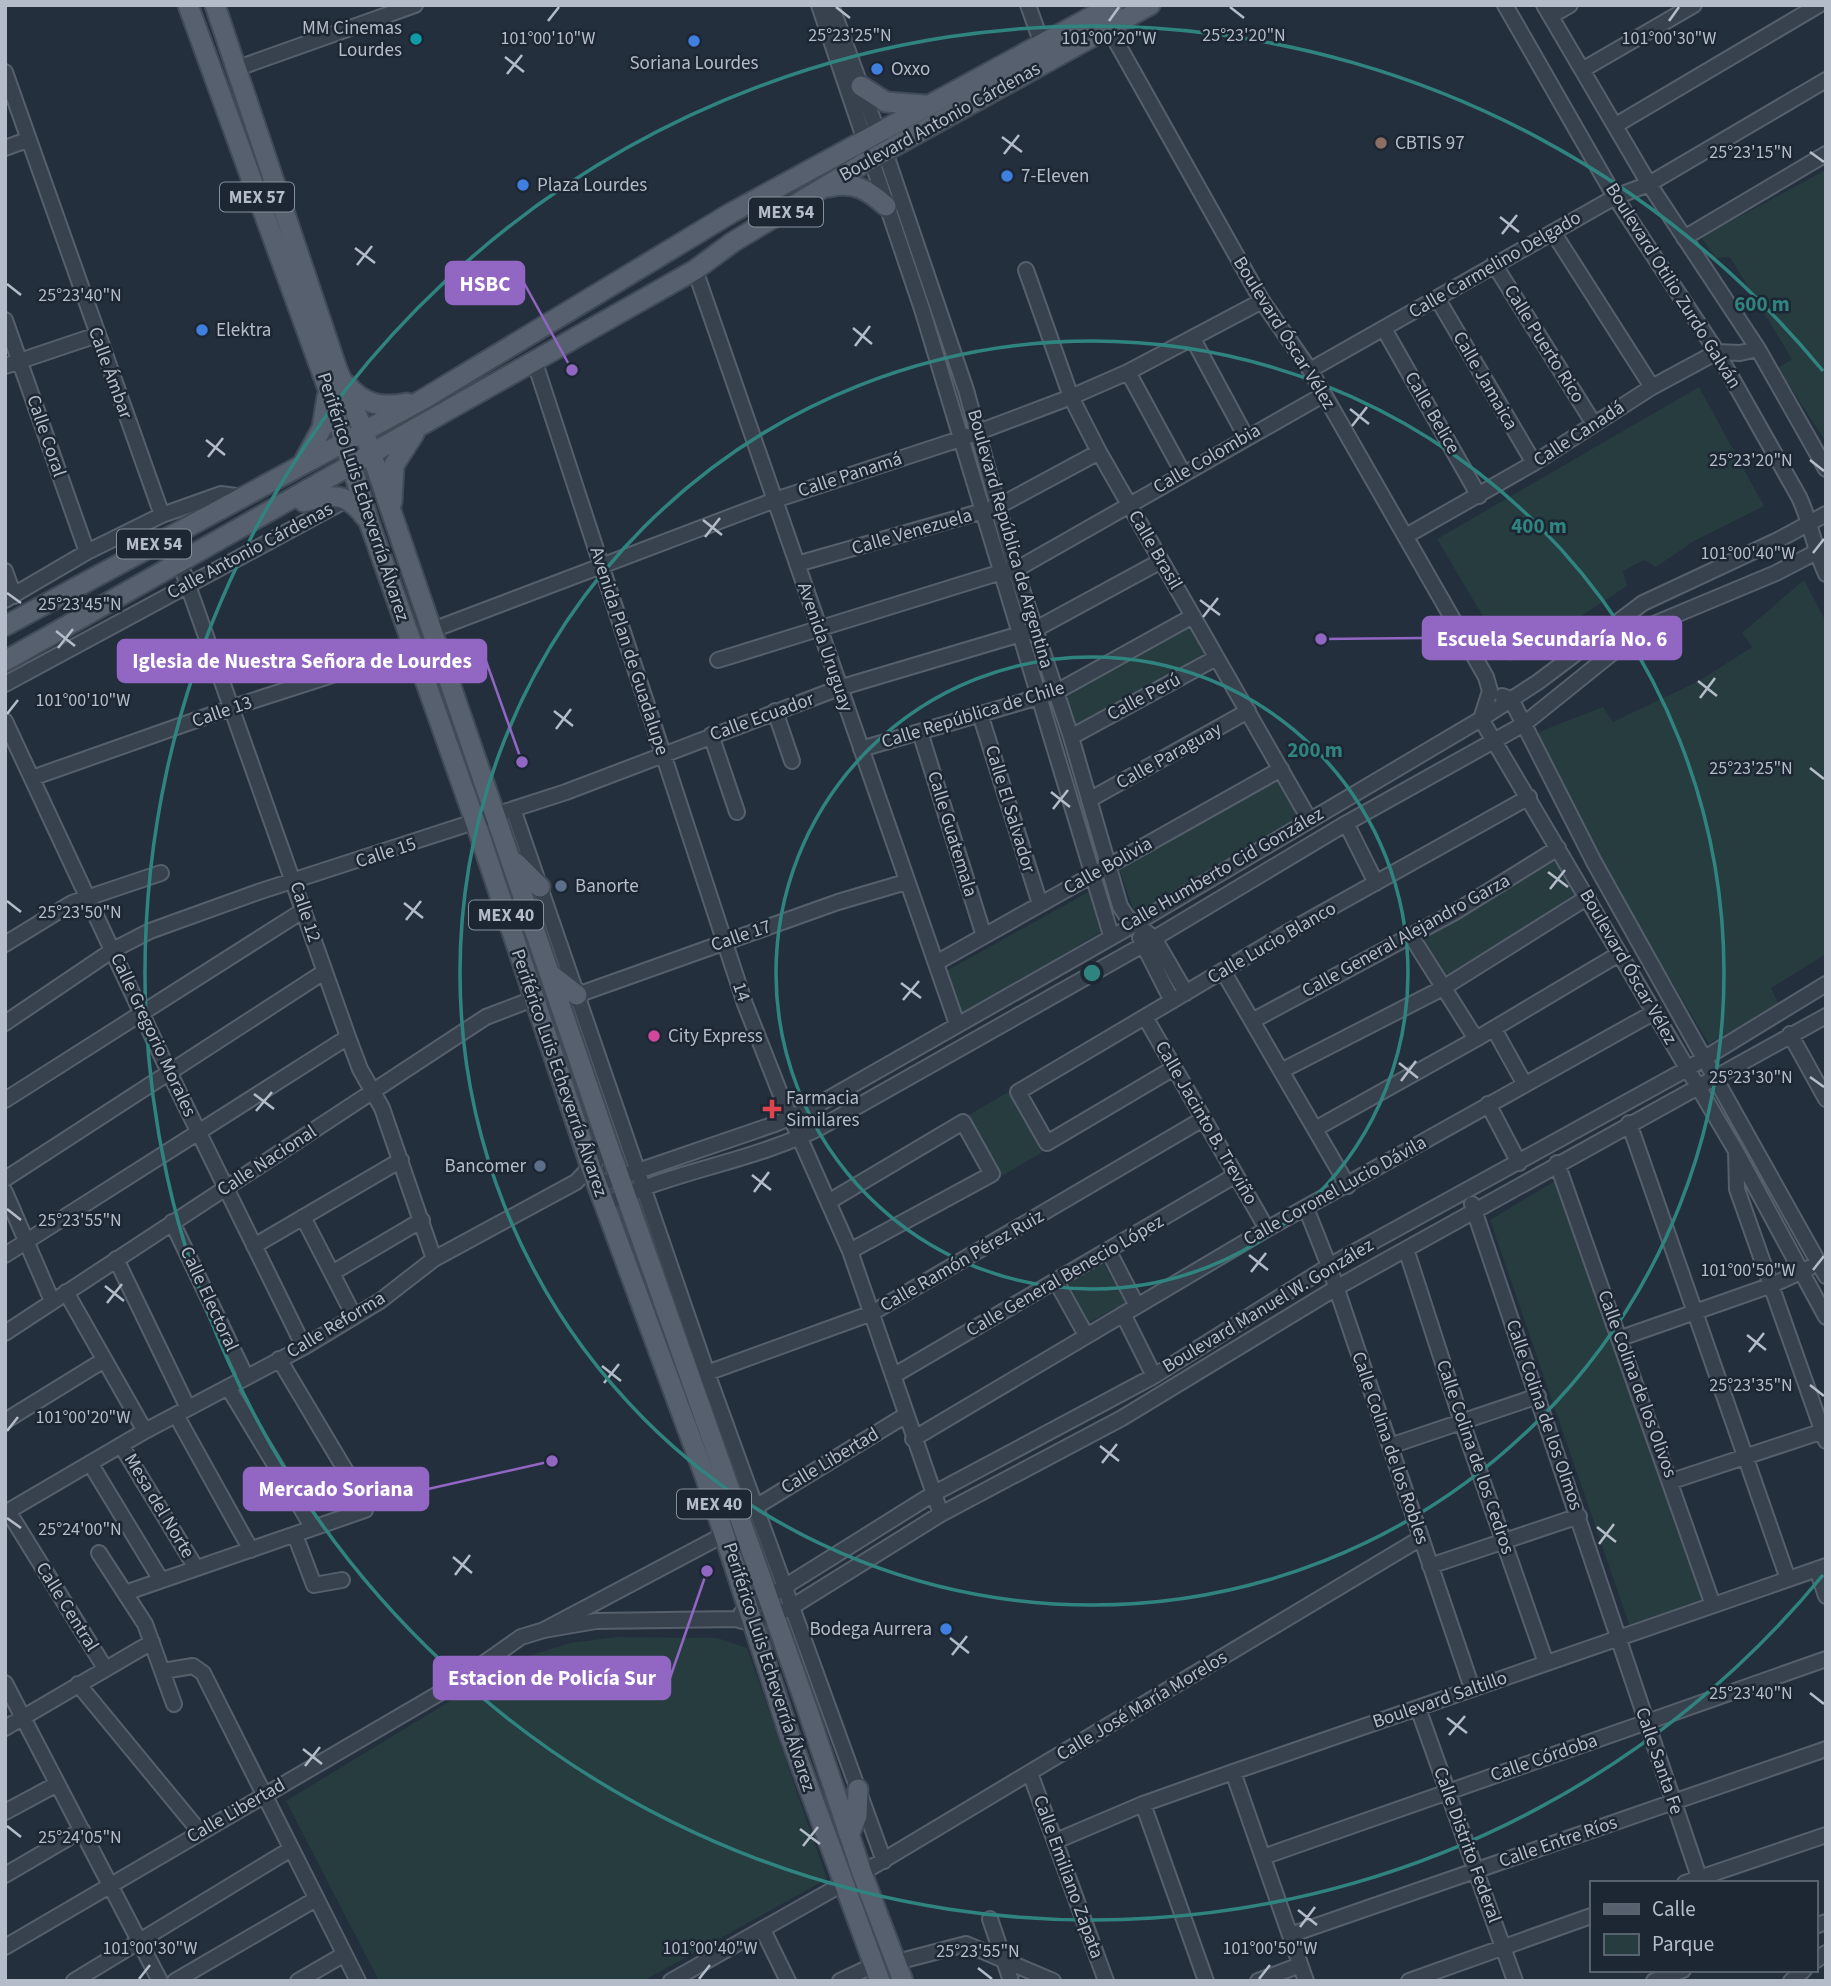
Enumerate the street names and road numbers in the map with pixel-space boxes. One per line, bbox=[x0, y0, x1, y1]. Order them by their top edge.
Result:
street label: Boulevard Antonio Cárdenas bbox=[835, 55, 1045, 189]
street label: Boulevard Otilio Zurdo Galván bbox=[1598, 178, 1748, 394]
road number: MEX 57 bbox=[220, 182, 294, 212]
road number: MEX 54 bbox=[749, 197, 823, 226]
street label: Calle Carmelino Delgado bbox=[1404, 205, 1586, 325]
street label: Boulevard Óscar Vélez bbox=[1226, 252, 1342, 414]
street label: Calle Puerto Rico bbox=[1497, 280, 1591, 408]
street label: Calle Ámbar bbox=[81, 323, 139, 423]
street label: Calle Jamaica bbox=[1446, 327, 1524, 435]
street label: Calle Belice bbox=[1398, 367, 1466, 459]
street label: Periférico Luis Echeverría Álvarez bbox=[310, 369, 416, 625]
street label: Calle Coral bbox=[19, 391, 73, 481]
street label: Calle Canadá bbox=[1528, 394, 1630, 474]
street label: Boulevard República de Argentina bbox=[960, 406, 1060, 672]
street label: Calle Colombia bbox=[1148, 417, 1266, 501]
street label: Calle Panamá bbox=[794, 445, 906, 505]
street label: Calle Antonio Cárdenas bbox=[162, 496, 338, 606]
street label: Calle Venezuela bbox=[849, 502, 975, 562]
street label: Calle Brasil bbox=[1121, 505, 1189, 595]
road number: MEX 54 bbox=[117, 530, 191, 558]
street label: Avenida Plan de Guadalupe bbox=[583, 543, 675, 759]
street label: Avenida Uruguay bbox=[790, 579, 860, 715]
street label: Calle Perú bbox=[1102, 666, 1186, 728]
street label: Calle República de Chile bbox=[878, 674, 1068, 756]
street label: Calle Ecuador bbox=[706, 686, 818, 748]
street label: Calle 13 bbox=[188, 689, 256, 735]
street label: Calle Paraguay bbox=[1111, 716, 1227, 796]
street label: Calle El Salvador bbox=[978, 742, 1042, 876]
street label: Calle Guatemala bbox=[920, 768, 984, 900]
street label: Calle Humberto Cid González bbox=[1115, 801, 1329, 939]
street label: Calle 15 bbox=[352, 831, 420, 875]
street label: Calle Bolivia bbox=[1059, 831, 1157, 901]
street label: Calle General Alejandro Garza bbox=[1297, 867, 1515, 1005]
street label: Calle 12 bbox=[283, 878, 327, 946]
street label: Boulevard Óscar Vélez bbox=[1572, 884, 1684, 1050]
street label: Calle Lucio Blanco bbox=[1203, 895, 1341, 991]
road number: MEX 40 bbox=[469, 900, 543, 930]
street label: Calle 17 bbox=[707, 913, 775, 959]
street label: Periférico Luis Echeverría Álvarez bbox=[504, 946, 614, 1200]
street label: Calle Gregorio Morales bbox=[103, 949, 203, 1121]
street label: 14 bbox=[725, 979, 757, 1005]
street label: Calle Jacinto B. Treviño bbox=[1148, 1036, 1264, 1210]
street label: Calle Nacional bbox=[212, 1119, 322, 1203]
street label: Calle Coronel Lucio Dávila bbox=[1238, 1129, 1432, 1253]
street label: Calle Ramón Pérez Ruiz bbox=[875, 1203, 1049, 1319]
street label: Calle General Benecio López bbox=[961, 1208, 1169, 1344]
street label: Boulevard Manuel W. González bbox=[1157, 1232, 1379, 1380]
street label: Calle Electoral bbox=[173, 1242, 245, 1356]
street label: Calle Reforma bbox=[282, 1285, 390, 1365]
street label: Calle Colina de los Olivos bbox=[1591, 1287, 1683, 1481]
street label: Calle Colina de los Olmos bbox=[1499, 1316, 1589, 1514]
street label: Calle Colina de los Robles bbox=[1344, 1348, 1436, 1548]
street label: Calle Colina de los Cedros bbox=[1429, 1356, 1521, 1558]
street label: Calle Libertad bbox=[776, 1421, 884, 1501]
street label: Mesa del Norte bbox=[117, 1448, 201, 1564]
road number: MEX 40 bbox=[677, 1490, 751, 1518]
street label: Periférico Luis Echeverría Álvarez bbox=[716, 1539, 822, 1795]
street label: Calle Central bbox=[29, 1557, 105, 1657]
street label: Calle José María Morelos bbox=[1052, 1644, 1233, 1768]
street label: Boulevard Saltillo bbox=[1369, 1664, 1511, 1736]
street label: Calle Santa Fe bbox=[1628, 1704, 1690, 1818]
street label: Calle Córdoba bbox=[1487, 1727, 1601, 1789]
street label: Calle Distrito Federal bbox=[1426, 1763, 1508, 1927]
street label: Calle Libertad bbox=[182, 1772, 290, 1850]
street label: Calle Emiliano Zapata bbox=[1026, 1792, 1110, 1962]
street label: Calle Entre Ríos bbox=[1495, 1809, 1621, 1875]

